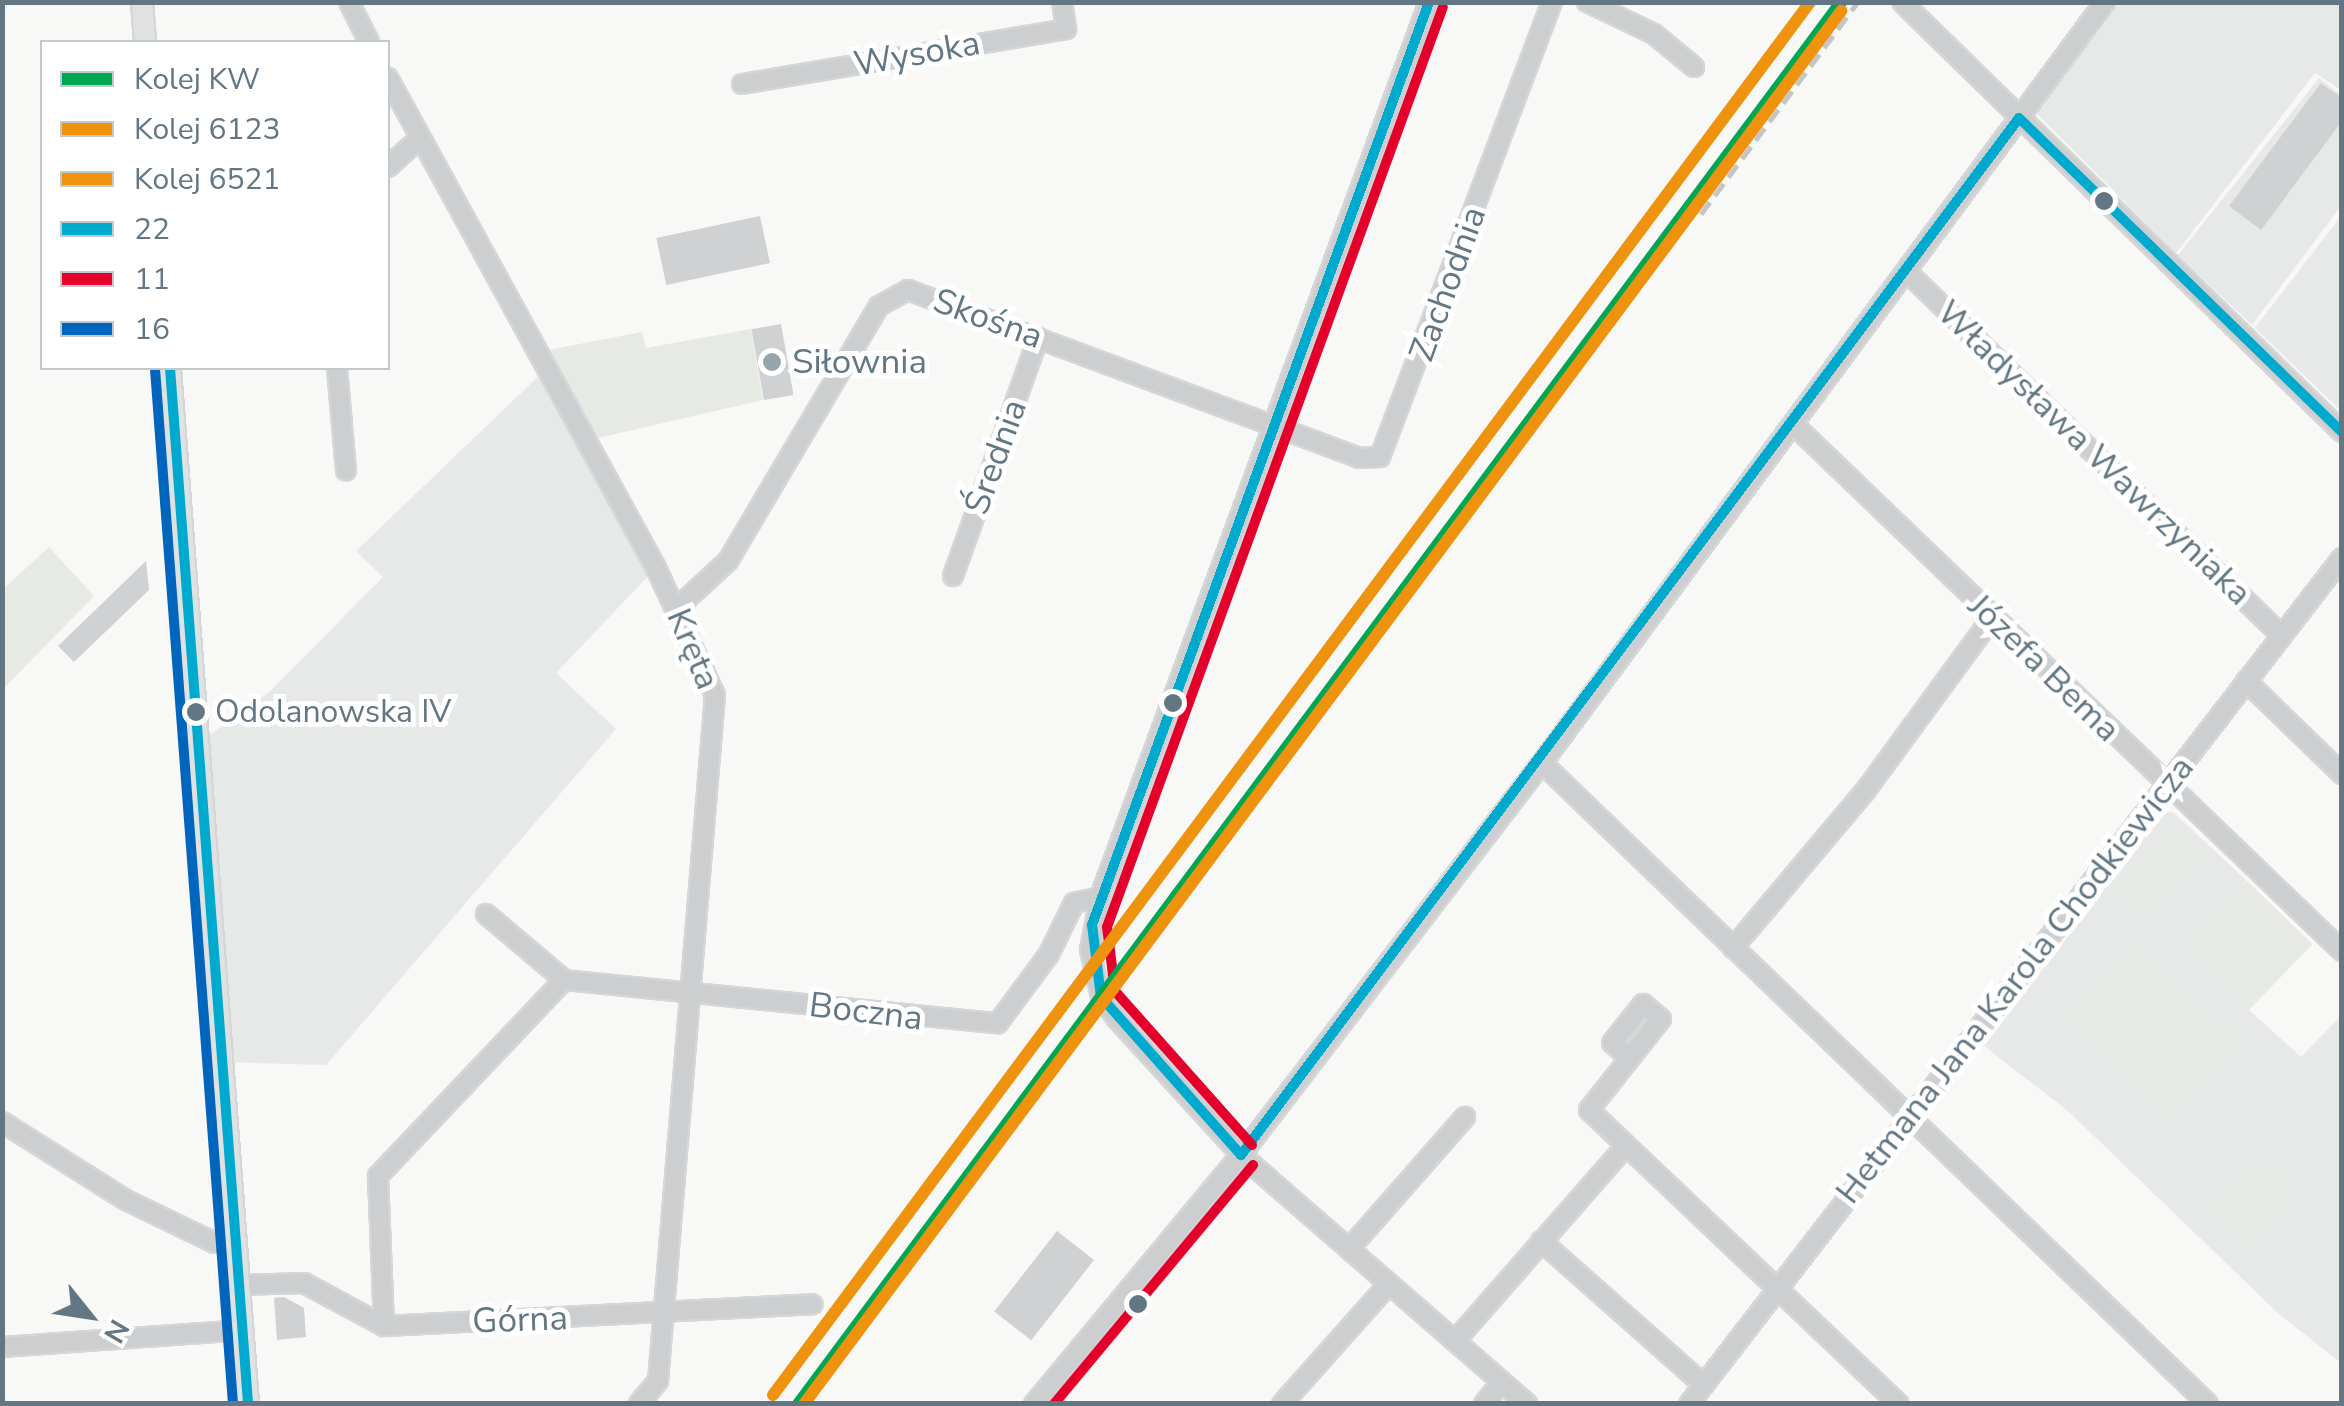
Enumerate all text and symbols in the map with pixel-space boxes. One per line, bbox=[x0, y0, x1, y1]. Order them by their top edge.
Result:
street label: Wysoka bbox=[851, 22, 983, 86]
legend bbox=[40, 40, 390, 370]
text: Kolej KW bbox=[134, 59, 260, 100]
text: Kolej 6123 bbox=[134, 109, 281, 150]
text: Kolej 6521 bbox=[134, 159, 281, 200]
unlabelled marker bbox=[2094, 191, 2114, 211]
street label: Zachodnia bbox=[1401, 201, 1495, 367]
text: 22 bbox=[134, 209, 170, 250]
text: 11 bbox=[134, 259, 170, 300]
street label: Skośna bbox=[928, 280, 1048, 358]
street label: Władysława Wawrzyniaka bbox=[1928, 292, 2260, 614]
text: 16 bbox=[134, 309, 170, 350]
place label: Siłownia bbox=[792, 341, 927, 383]
marker: Siłownia bbox=[761, 351, 783, 373]
street label: Średnia bbox=[956, 394, 1036, 520]
street label: Józefa Bema bbox=[1959, 585, 2129, 751]
street label: Kręta bbox=[657, 602, 729, 696]
place label: Odolanowska IV bbox=[215, 693, 451, 731]
unlabelled marker bbox=[1163, 693, 1183, 713]
marker: Odolanowska IV bbox=[186, 702, 206, 722]
street label: Hetmana Jana Karola Chodkiewicza bbox=[1827, 748, 2203, 1212]
street label: Boczna bbox=[807, 984, 925, 1040]
north arrow bbox=[40, 1266, 140, 1366]
unlabelled marker bbox=[1128, 1294, 1148, 1314]
street label: Górna bbox=[471, 1297, 569, 1343]
text: N bbox=[94, 1312, 138, 1350]

